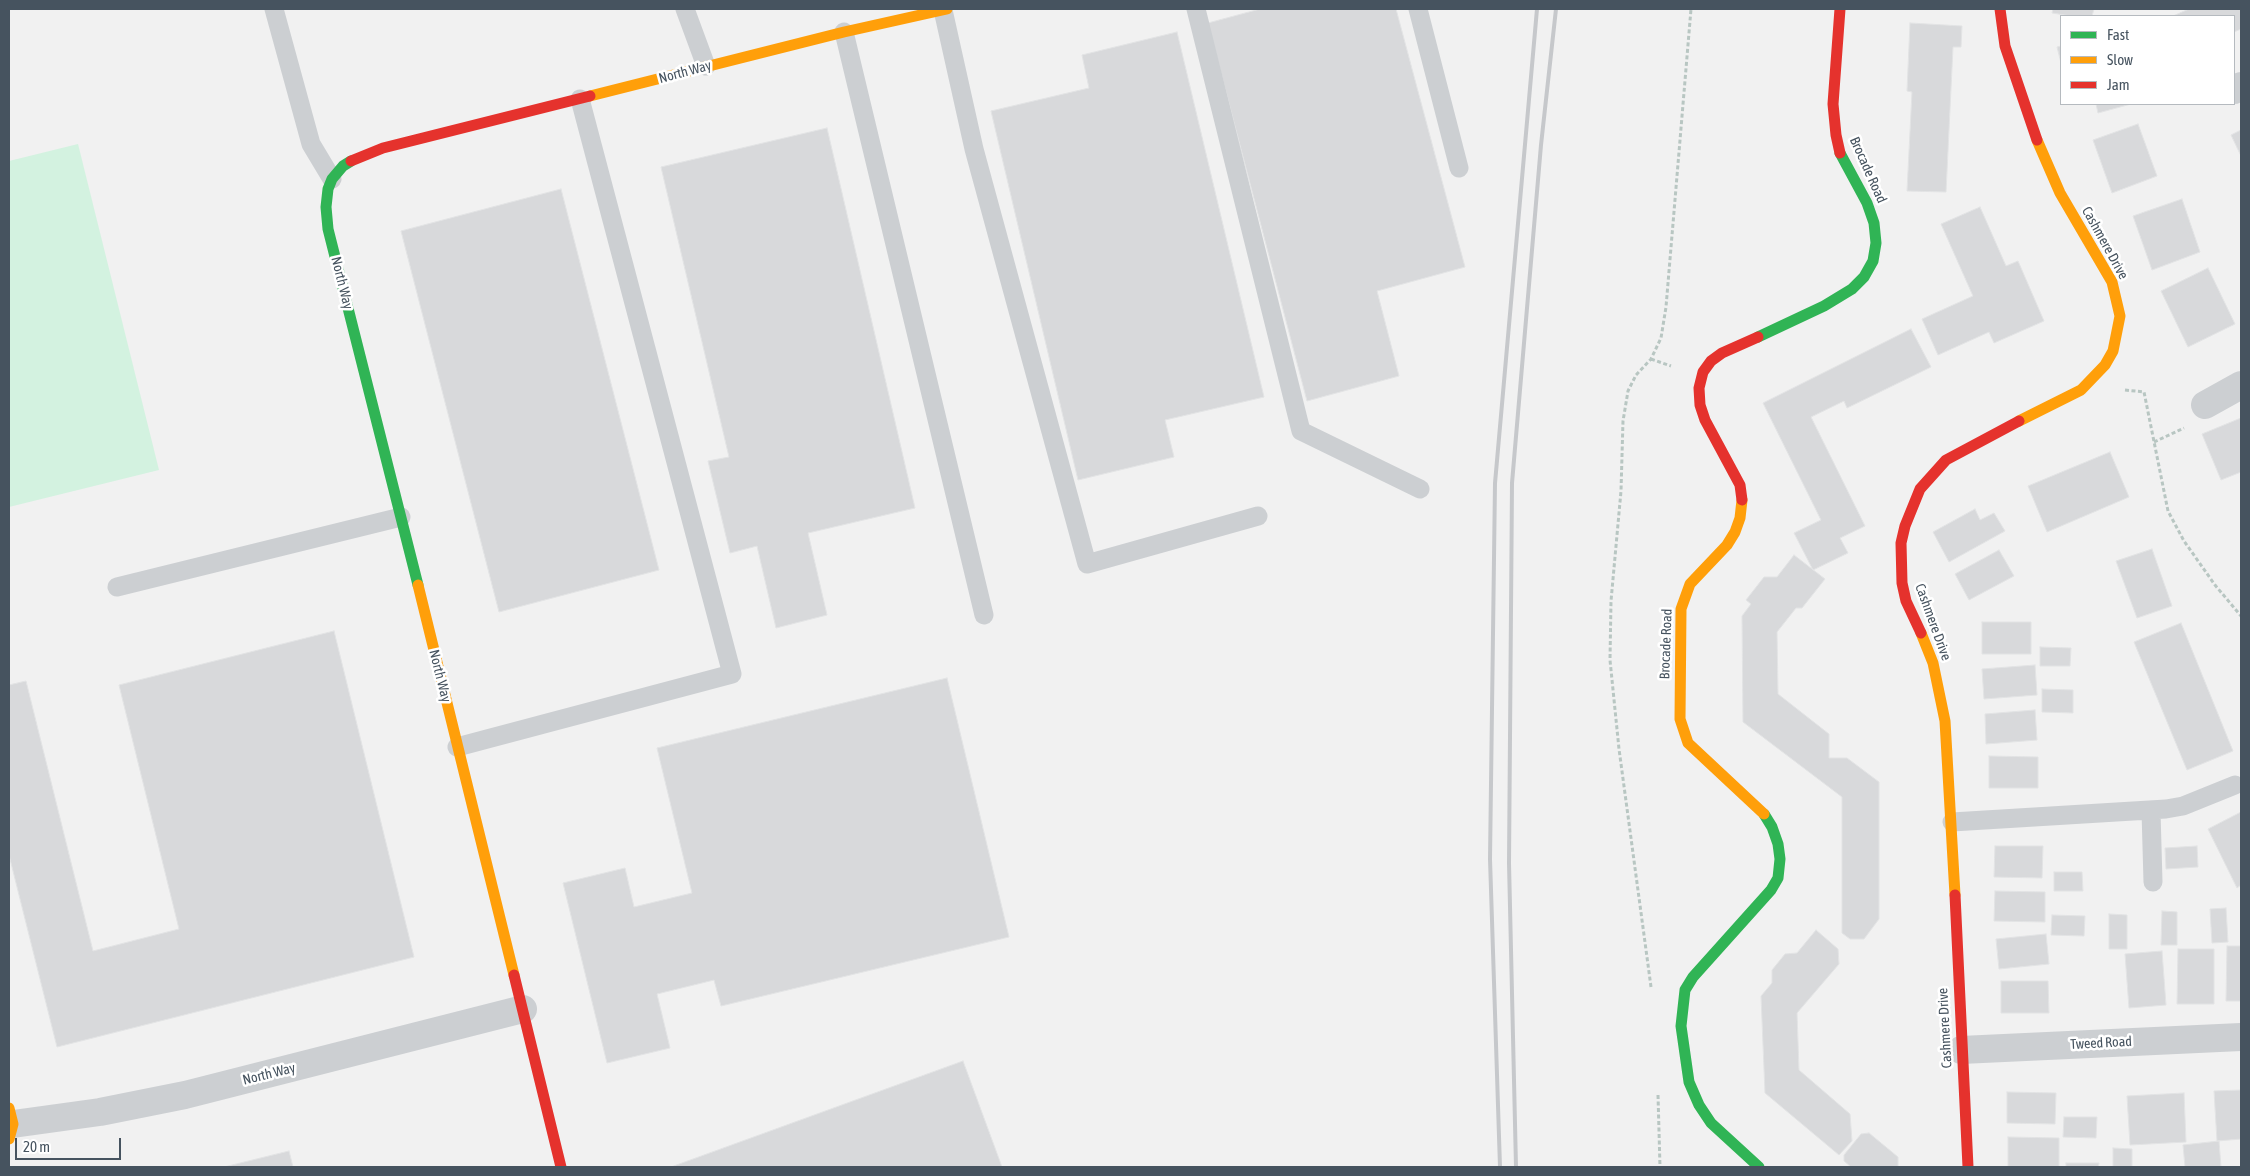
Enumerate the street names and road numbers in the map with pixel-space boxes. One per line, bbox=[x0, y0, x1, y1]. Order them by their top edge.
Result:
street label: North Way bbox=[657, 57, 713, 87]
street label: Brocade Road bbox=[1846, 134, 1890, 206]
street label: Cashmere Drive bbox=[2078, 204, 2132, 282]
street label: North Way bbox=[327, 255, 357, 311]
street label: Cashmere Drive bbox=[1911, 581, 1955, 663]
street label: Brocade Road bbox=[1656, 608, 1676, 680]
street label: North Way bbox=[425, 648, 455, 704]
street label: Cashmere Drive bbox=[1935, 987, 1955, 1069]
street label: Tweed Road bbox=[2070, 1033, 2132, 1053]
street label: North Way bbox=[241, 1059, 297, 1089]

